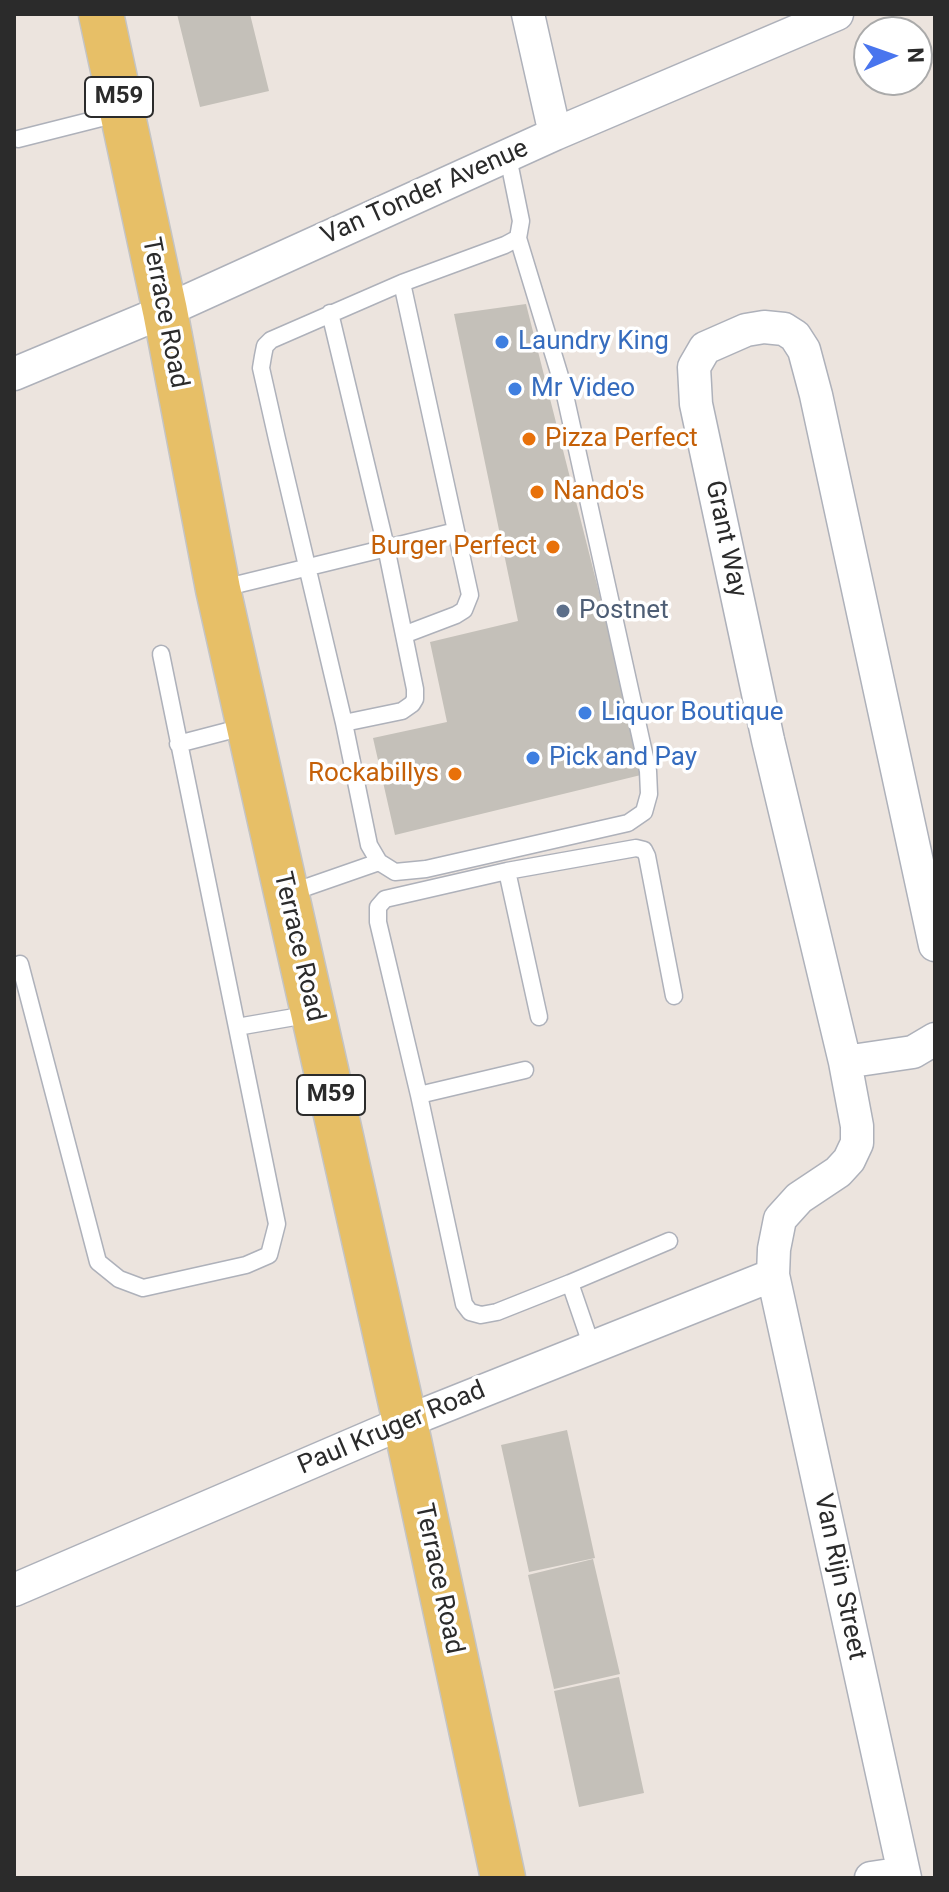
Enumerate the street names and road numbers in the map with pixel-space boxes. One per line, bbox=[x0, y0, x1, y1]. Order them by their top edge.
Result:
road number: M59 bbox=[85, 77, 153, 117]
street label: Van Tonder Avenue bbox=[317, 133, 533, 253]
street label: Terrace Road bbox=[134, 235, 194, 391]
street label: Grant Way bbox=[697, 478, 753, 600]
street label: Terrace Road bbox=[266, 869, 330, 1025]
road number: M59 bbox=[297, 1075, 365, 1115]
street label: Paul Kruger Road bbox=[294, 1376, 490, 1482]
street label: Van Rijn Street bbox=[806, 1491, 872, 1663]
street label: Terrace Road bbox=[407, 1501, 469, 1657]

